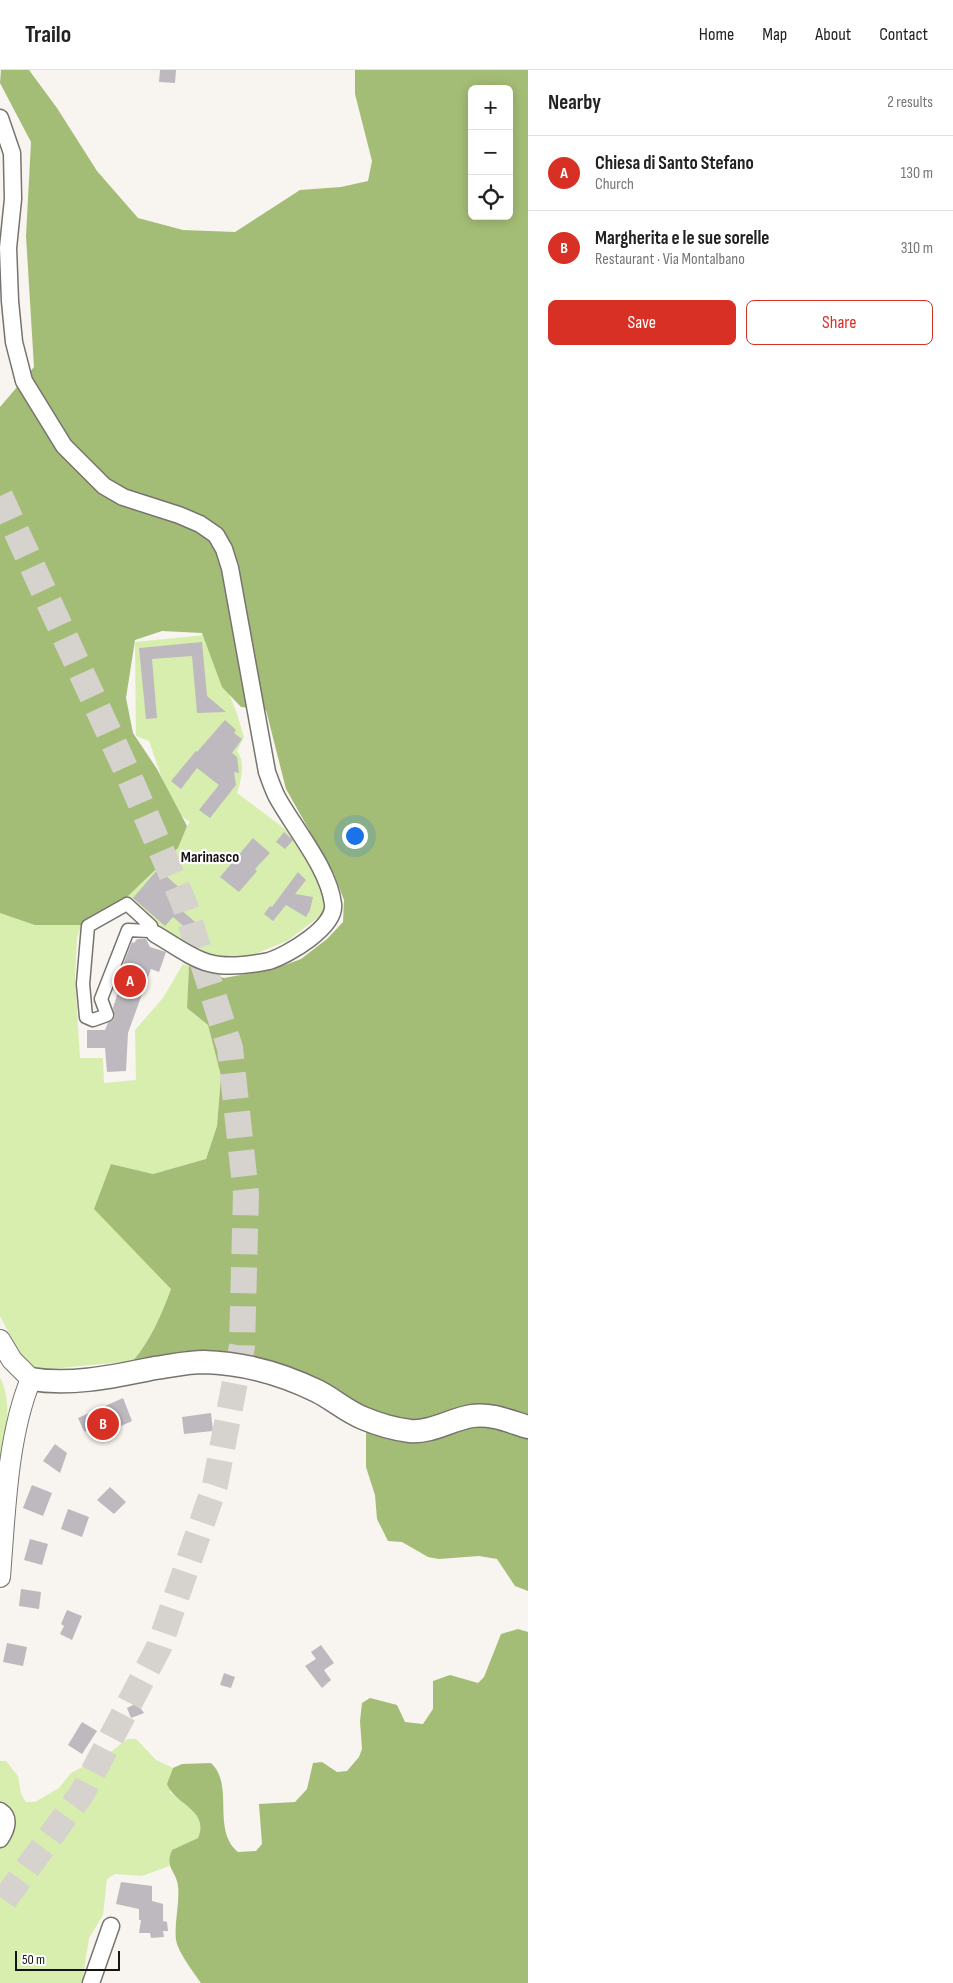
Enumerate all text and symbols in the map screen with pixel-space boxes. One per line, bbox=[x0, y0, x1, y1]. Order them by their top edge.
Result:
text: Trailo bbox=[25, 20, 71, 49]
text: Home bbox=[699, 24, 734, 45]
text: Map bbox=[762, 24, 787, 45]
text: About bbox=[815, 24, 851, 45]
text: Contact bbox=[879, 24, 928, 45]
map controls bbox=[468, 85, 513, 220]
button: + bbox=[468, 85, 513, 130]
text: Nearby bbox=[548, 90, 601, 115]
text: 2 results bbox=[887, 93, 933, 112]
button: − bbox=[468, 130, 513, 175]
text: Chiesa di Santo Stefano bbox=[595, 152, 754, 175]
text: A bbox=[560, 164, 568, 183]
text: 130 m bbox=[901, 164, 933, 183]
button: locate bbox=[468, 175, 513, 220]
text: Church bbox=[595, 175, 634, 194]
text: Margherita e le sue sorelle bbox=[595, 227, 769, 250]
text: B bbox=[560, 239, 568, 258]
text: 310 m bbox=[901, 239, 933, 258]
text: Restaurant · Via Montalbano bbox=[595, 250, 745, 269]
button: Save bbox=[548, 300, 736, 345]
button: Share bbox=[746, 300, 933, 345]
your location bbox=[342, 823, 368, 849]
district label: Marinasco bbox=[181, 848, 239, 867]
pin: A bbox=[114, 962, 146, 1000]
pin: B bbox=[87, 1405, 119, 1443]
scale bar bbox=[15, 1948, 120, 1971]
text: 50 m bbox=[22, 1951, 45, 1968]

